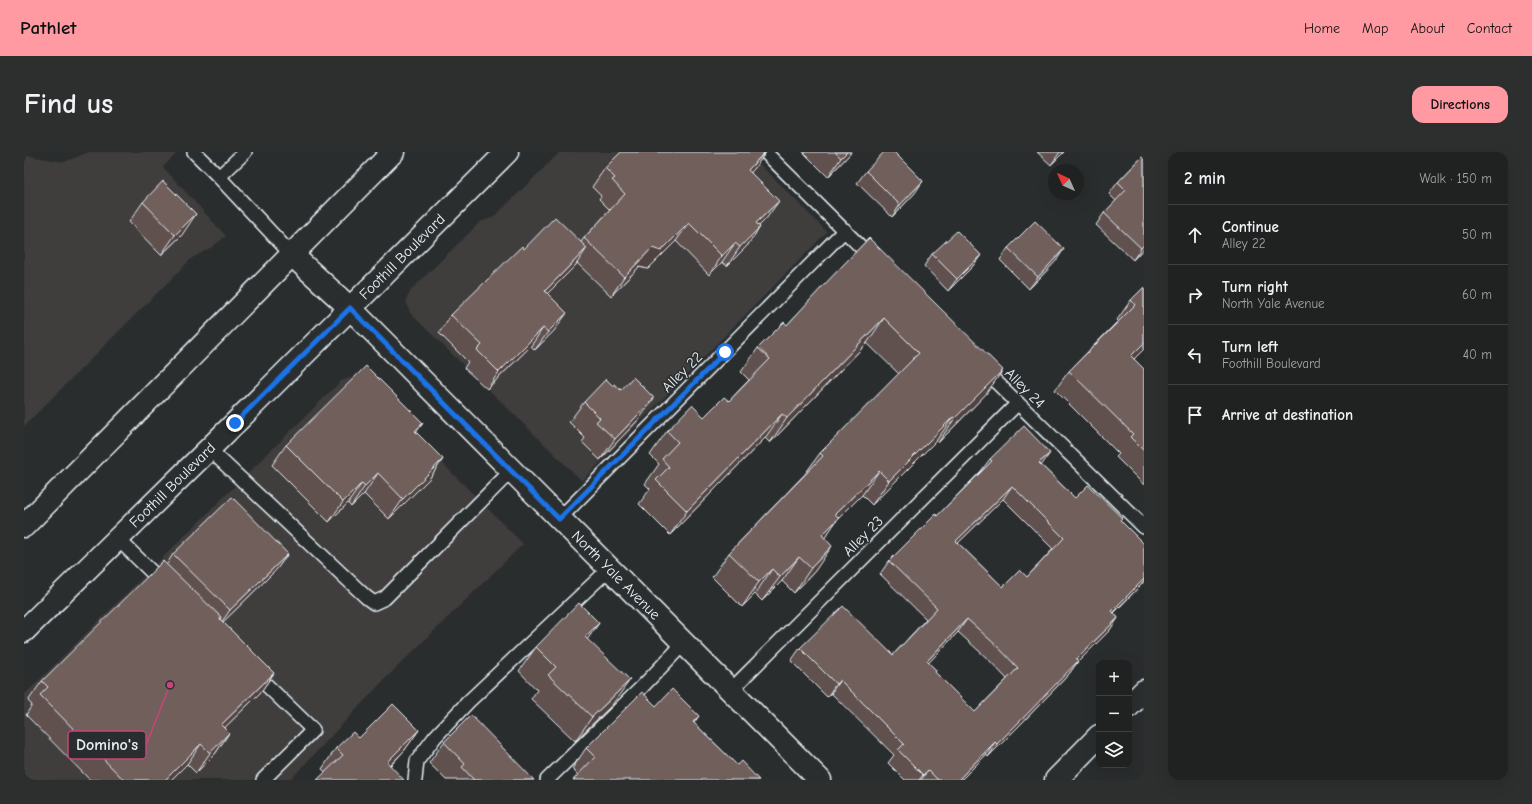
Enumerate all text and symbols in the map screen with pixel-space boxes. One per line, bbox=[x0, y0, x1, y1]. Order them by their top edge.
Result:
text: Pathlet bbox=[20, 17, 76, 39]
text: Home bbox=[1304, 20, 1340, 37]
text: Map bbox=[1362, 20, 1388, 37]
text: About bbox=[1410, 20, 1445, 37]
text: Contact bbox=[1467, 20, 1512, 37]
button: Directions bbox=[1412, 86, 1508, 123]
text: Find us bbox=[24, 88, 113, 120]
north arrow bbox=[1048, 164, 1084, 200]
text: 2 min bbox=[1184, 169, 1225, 188]
text: Walk · 150 m bbox=[1420, 171, 1492, 186]
street label: Foothill Boulevard bbox=[355, 210, 449, 303]
text: Continue bbox=[1222, 218, 1279, 236]
icon: ahead bbox=[1184, 224, 1206, 246]
text: 50 m bbox=[1462, 227, 1492, 242]
text: Alley 22 bbox=[1222, 236, 1266, 251]
text: Turn right bbox=[1222, 278, 1288, 296]
icon: right bbox=[1184, 284, 1206, 306]
text: 60 m bbox=[1462, 287, 1492, 302]
text: North Yale Avenue bbox=[1222, 296, 1325, 311]
text: Turn left bbox=[1222, 338, 1278, 356]
route start bbox=[716, 343, 734, 361]
icon: left bbox=[1184, 344, 1206, 366]
text: 40 m bbox=[1463, 347, 1492, 362]
street label: Alley 22 bbox=[658, 348, 706, 396]
text: Foothill Boulevard bbox=[1222, 356, 1321, 371]
street label: Alley 24 bbox=[1001, 364, 1049, 412]
icon: arrive bbox=[1184, 404, 1206, 426]
text: Arrive at destination bbox=[1222, 406, 1353, 424]
route end bbox=[226, 414, 244, 432]
street label: Foothill Boulevard bbox=[125, 439, 219, 531]
street label: Alley 23 bbox=[839, 512, 887, 560]
street label: North Yale Avenue bbox=[568, 527, 665, 624]
map controls bbox=[1096, 660, 1132, 768]
button: + bbox=[1096, 660, 1132, 696]
button: − bbox=[1096, 696, 1132, 732]
callout: Domino's bbox=[68, 731, 146, 759]
button: layers bbox=[1096, 732, 1132, 768]
text: Domino's bbox=[76, 736, 138, 754]

